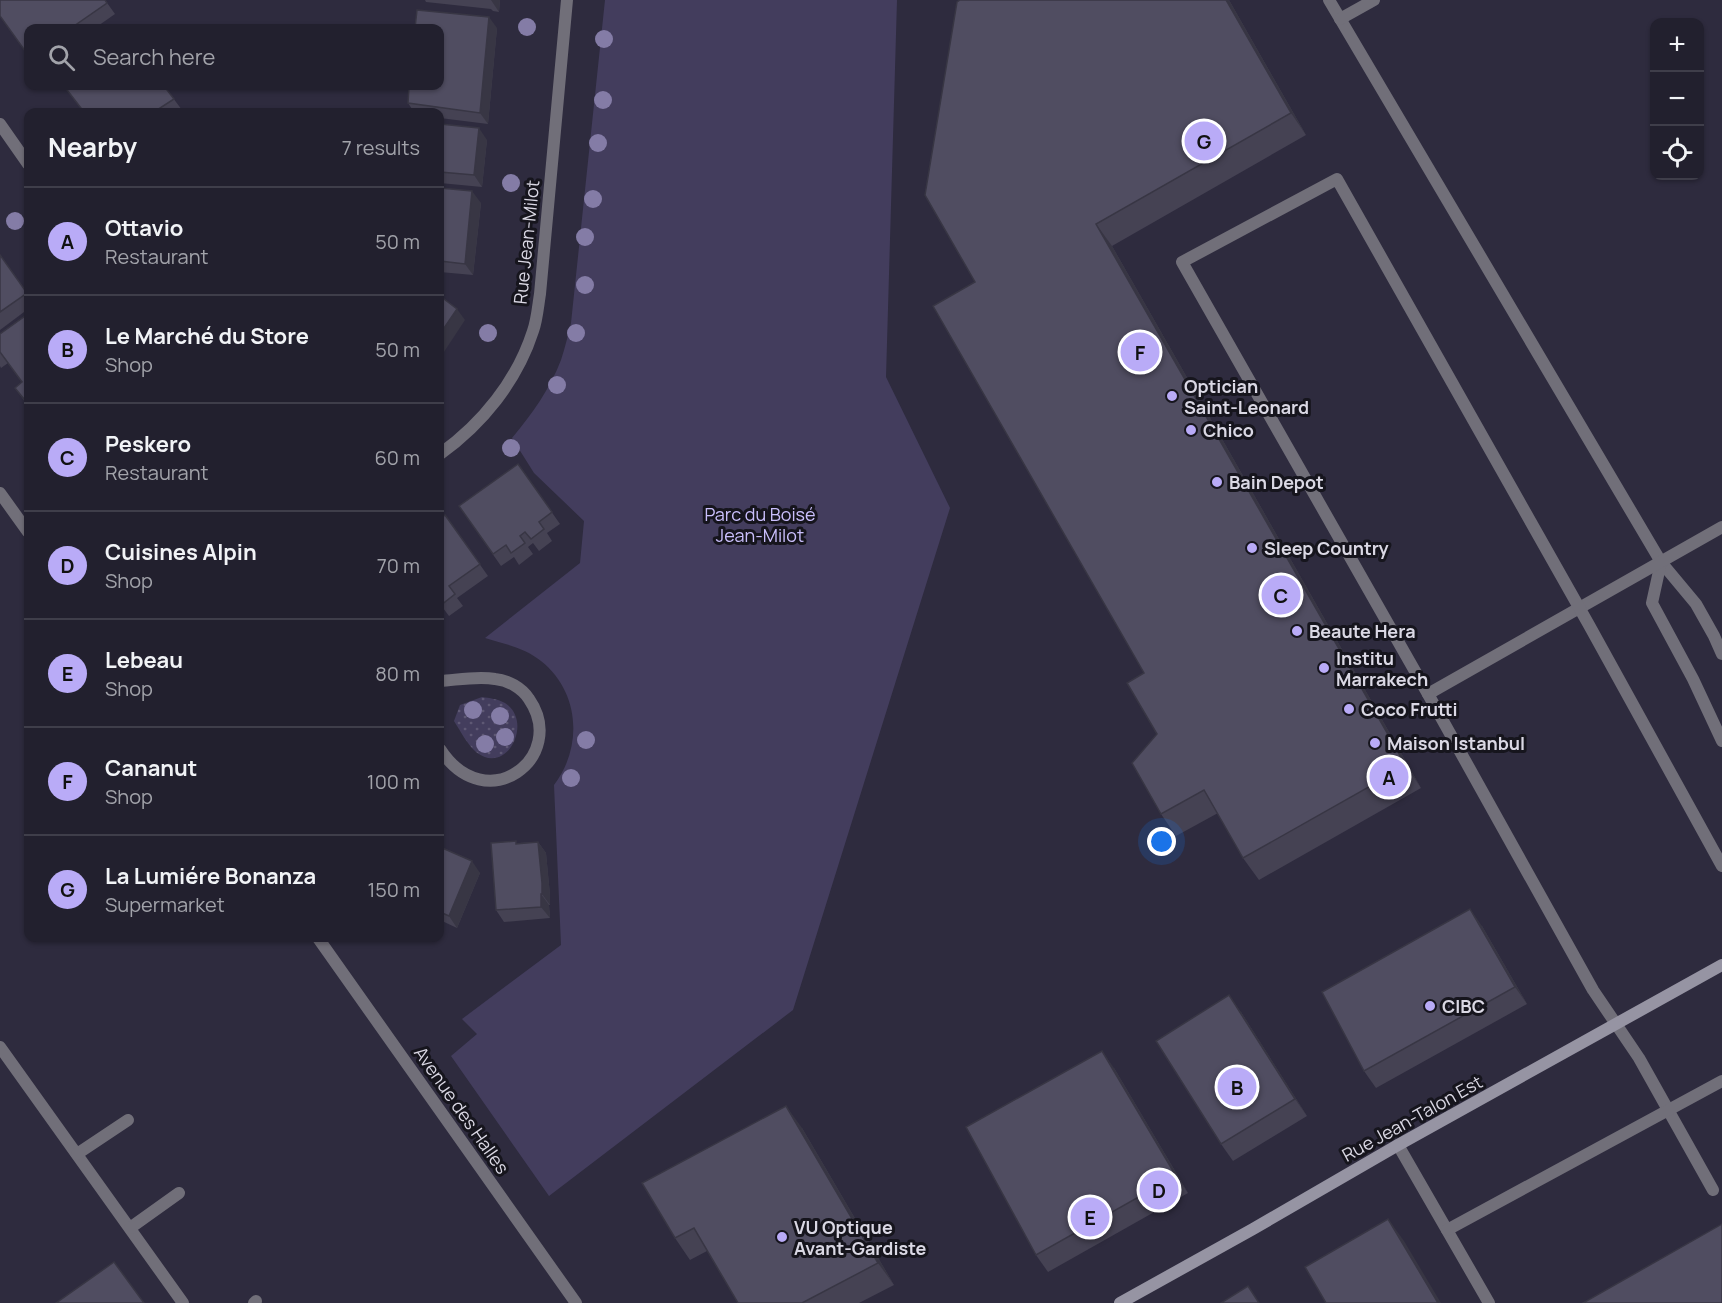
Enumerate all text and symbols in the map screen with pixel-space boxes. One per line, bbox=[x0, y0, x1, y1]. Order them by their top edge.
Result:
map controls bbox=[1650, 18, 1704, 180]
button: + bbox=[1650, 18, 1704, 72]
search box bbox=[24, 24, 444, 90]
icon: search bbox=[45, 41, 78, 74]
text: Search here bbox=[93, 42, 215, 72]
button: − bbox=[1650, 72, 1704, 126]
pin: G bbox=[1184, 118, 1224, 164]
button: locate bbox=[1650, 126, 1704, 180]
text: Nearby bbox=[48, 129, 137, 165]
text: 7 results bbox=[342, 134, 420, 161]
street label: Rue Jean-Milot bbox=[508, 179, 544, 305]
text: Ottavio bbox=[105, 213, 183, 243]
text: A bbox=[61, 228, 74, 255]
text: 50 m bbox=[375, 228, 420, 255]
text: Restaurant bbox=[105, 243, 209, 270]
text: Le Marché du Store bbox=[105, 321, 309, 351]
pin: F bbox=[1120, 330, 1160, 374]
text: B bbox=[61, 336, 74, 363]
text: 50 m bbox=[375, 336, 420, 363]
text: Shop bbox=[105, 351, 153, 378]
place label: Optician Saint-Leonard bbox=[1184, 374, 1309, 419]
marker: Optician Saint-Leonard bbox=[1165, 389, 1179, 403]
place label: Chico bbox=[1203, 418, 1254, 442]
marker: Chico bbox=[1184, 423, 1198, 437]
text: Peskero bbox=[105, 429, 191, 459]
text: C bbox=[60, 444, 75, 471]
text: 60 m bbox=[374, 444, 420, 471]
text: Restaurant bbox=[105, 459, 209, 486]
place label: Bain Depot bbox=[1229, 470, 1324, 494]
marker: Bain Depot bbox=[1210, 475, 1224, 489]
park label: Parc du Boisé Jean-Milot bbox=[704, 502, 816, 547]
place label: Sleep Country bbox=[1264, 536, 1389, 560]
text: Cuisines Alpin bbox=[105, 537, 257, 567]
marker: Sleep Country bbox=[1245, 541, 1259, 555]
text: D bbox=[60, 552, 75, 579]
text: 70 m bbox=[377, 552, 420, 579]
text: Shop bbox=[105, 567, 153, 594]
pin: C bbox=[1262, 572, 1300, 618]
place label: Beaute Hera bbox=[1309, 619, 1416, 643]
marker: Beaute Hera bbox=[1290, 624, 1304, 638]
text: Lebeau bbox=[105, 645, 183, 675]
place label: Institu Marrakech bbox=[1336, 646, 1428, 691]
text: E bbox=[62, 660, 73, 687]
text: 80 m bbox=[375, 660, 420, 687]
marker: Institu Marrakech bbox=[1317, 661, 1331, 675]
text: Shop bbox=[105, 675, 153, 702]
place label: Coco Frutti bbox=[1361, 697, 1458, 721]
marker: Coco Frutti bbox=[1342, 702, 1356, 716]
place label: Maison Istanbul bbox=[1387, 731, 1525, 755]
marker: Maison Istanbul bbox=[1368, 736, 1382, 750]
text: Cananut bbox=[105, 753, 197, 783]
pin: A bbox=[1370, 754, 1408, 800]
text: F bbox=[62, 768, 73, 795]
text: 100 m bbox=[367, 768, 420, 795]
text: Shop bbox=[105, 783, 153, 810]
your location bbox=[1147, 827, 1176, 856]
text: La Lumiére Bonanza bbox=[105, 861, 316, 891]
text: G bbox=[60, 876, 75, 903]
text: 150 m bbox=[367, 876, 420, 903]
text: Supermarket bbox=[105, 891, 225, 918]
place label: CIBC bbox=[1442, 994, 1485, 1018]
marker: CIBC bbox=[1423, 999, 1437, 1013]
street label: Avenue des Halles bbox=[409, 1042, 515, 1178]
pin: B bbox=[1218, 1064, 1256, 1110]
street label: Rue Jean-Talon Est bbox=[1337, 1069, 1487, 1167]
pin: D bbox=[1140, 1168, 1178, 1212]
pin: E bbox=[1070, 1194, 1110, 1240]
place label: VU Optique Avant-Gardiste bbox=[794, 1215, 926, 1260]
marker: VU Optique Avant-Gardiste bbox=[775, 1230, 789, 1244]

